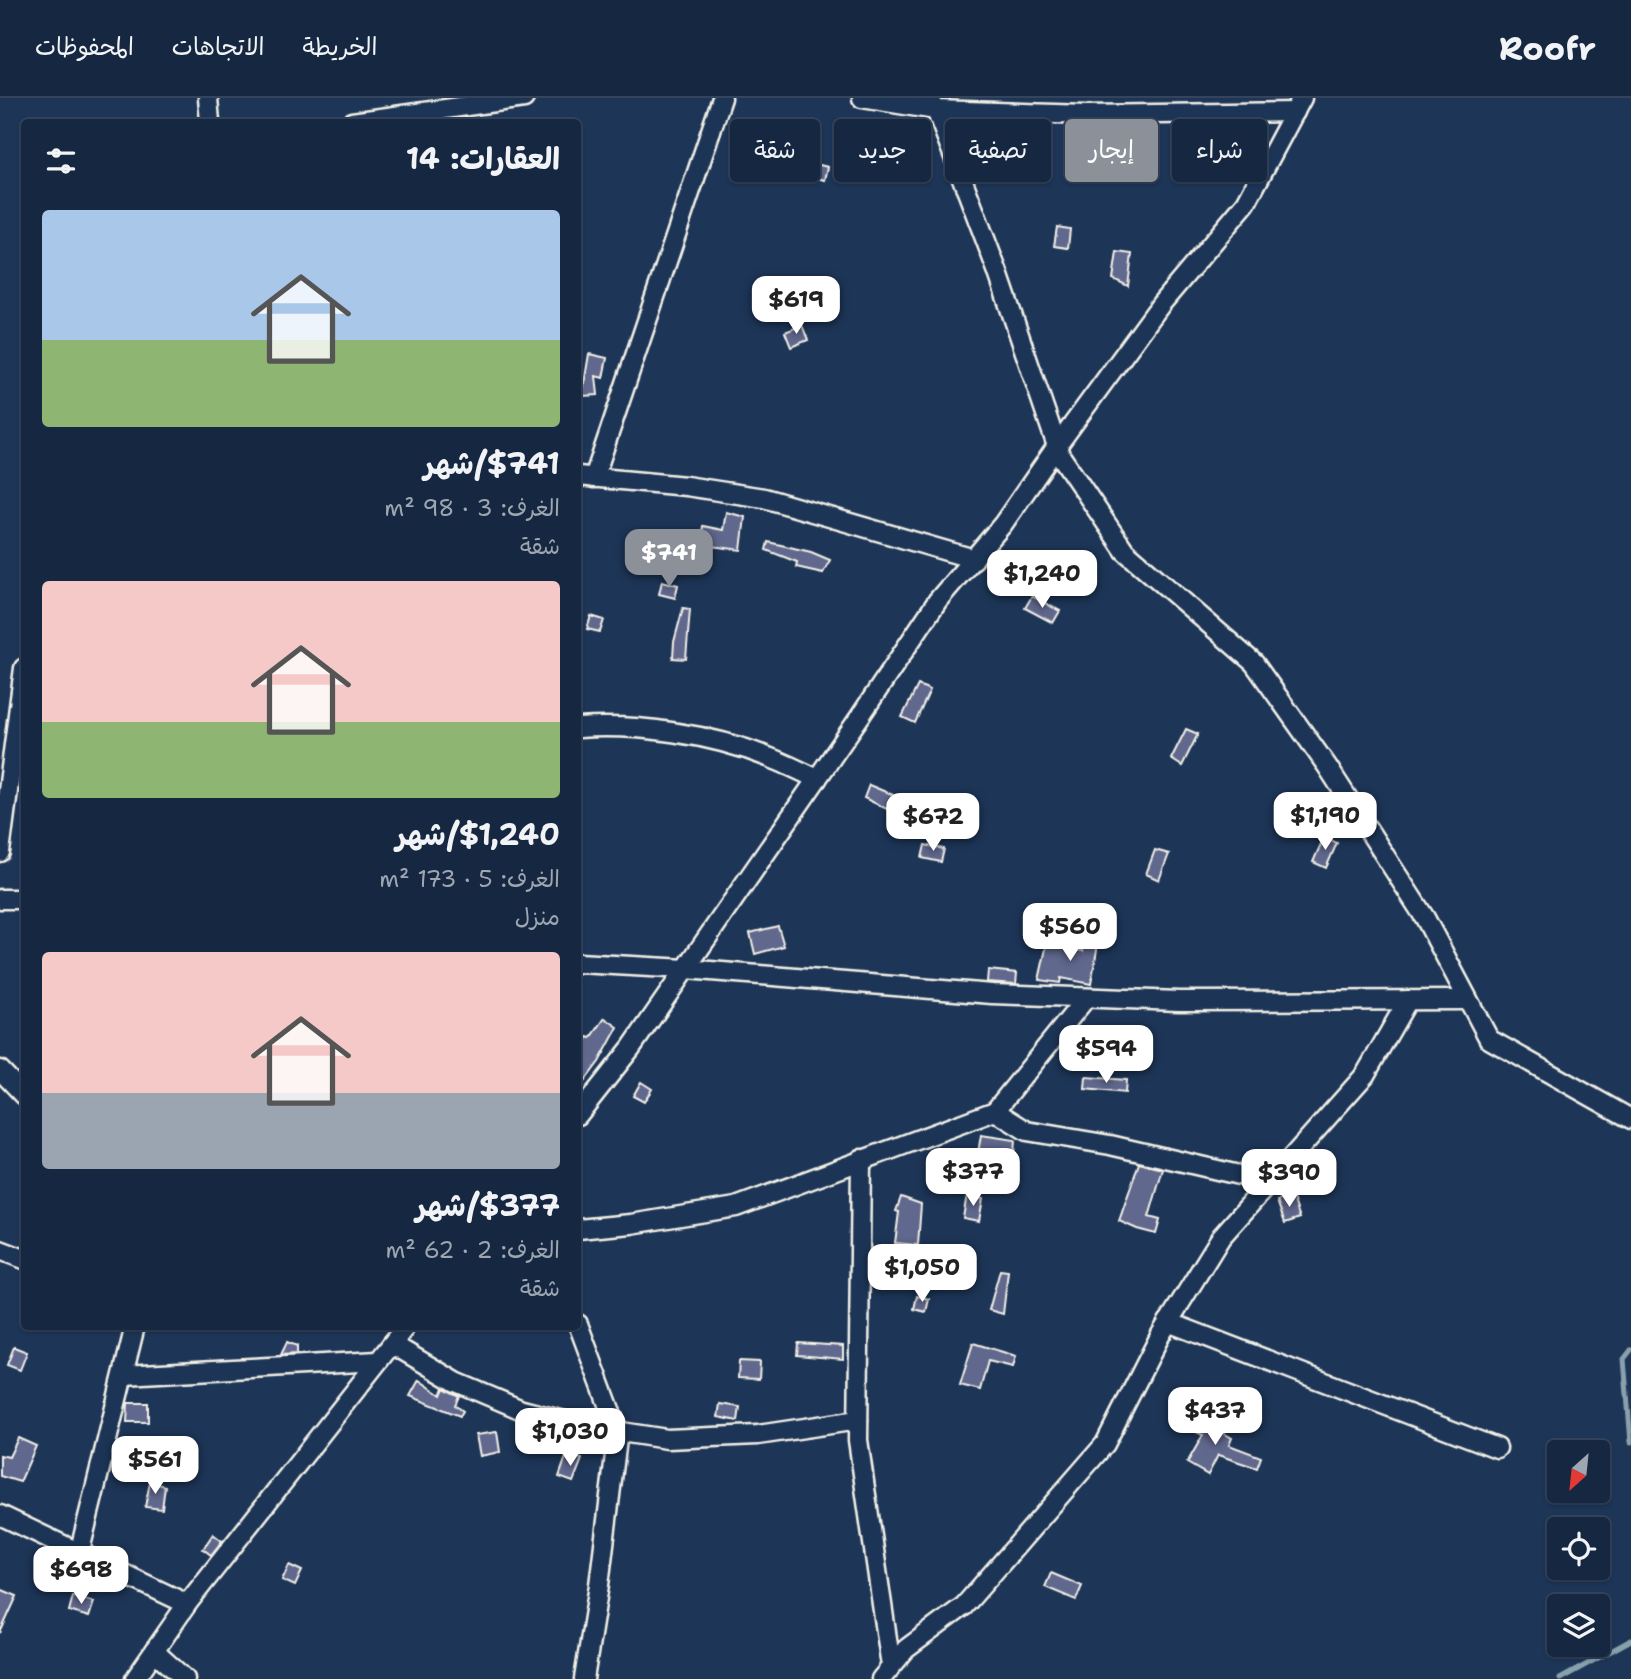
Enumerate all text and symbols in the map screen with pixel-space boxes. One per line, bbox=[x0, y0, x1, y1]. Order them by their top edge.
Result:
text: Roofr bbox=[1499, 26, 1596, 71]
text: المحفوظات bbox=[35, 31, 134, 63]
text: الاتجاهات bbox=[172, 31, 265, 63]
text: الخريطة bbox=[303, 31, 377, 63]
chip: شقة bbox=[730, 119, 820, 182]
chip: جديد bbox=[834, 119, 931, 182]
chip: تصفية bbox=[945, 119, 1051, 182]
chip: إيجار bbox=[1065, 119, 1158, 182]
chip: شراء bbox=[1172, 119, 1267, 182]
text: العقارات: 14 bbox=[406, 138, 560, 179]
icon: filters bbox=[42, 142, 80, 180]
icon: home bbox=[238, 256, 364, 382]
pin: $619 bbox=[755, 276, 837, 336]
text: $619 bbox=[768, 284, 824, 314]
text: $741/شهر bbox=[424, 443, 560, 484]
text: الغرف: 3 · 98 m² bbox=[384, 493, 560, 523]
pin: $741 bbox=[628, 530, 710, 589]
text: شقة bbox=[520, 531, 560, 561]
text: $741 bbox=[641, 537, 697, 567]
pin: $1,240 bbox=[985, 550, 1099, 610]
text: $1,240 bbox=[1003, 558, 1081, 588]
icon: home bbox=[238, 627, 364, 753]
pin: $1,190 bbox=[1268, 792, 1382, 852]
pin: $672 bbox=[892, 794, 974, 853]
text: $1,190 bbox=[1290, 800, 1360, 830]
text: $672 bbox=[902, 801, 964, 831]
text: $1,240/شهر bbox=[396, 814, 560, 855]
text: الغرف: 5 · 173 m² bbox=[379, 864, 560, 894]
text: منزل bbox=[515, 902, 560, 932]
pin: $560 bbox=[1029, 904, 1111, 963]
text: $560 bbox=[1039, 911, 1101, 941]
icon: home bbox=[238, 998, 364, 1124]
pin: $594 bbox=[1065, 1026, 1147, 1085]
text: $594 bbox=[1075, 1033, 1137, 1063]
pin: $377 bbox=[932, 1148, 1014, 1208]
pin: $390 bbox=[1248, 1150, 1330, 1209]
text: $377 bbox=[942, 1156, 1004, 1186]
text: $390 bbox=[1257, 1157, 1321, 1187]
text: $377/شهر bbox=[416, 1185, 560, 1226]
text: الغرف: 2 · 62 m² bbox=[385, 1235, 560, 1265]
pin: $1,050 bbox=[865, 1244, 979, 1304]
text: $1,050 bbox=[884, 1252, 960, 1282]
text: شقة bbox=[520, 1273, 560, 1303]
pin: $437 bbox=[1174, 1388, 1256, 1447]
text: $437 bbox=[1184, 1395, 1246, 1425]
pin: $1,030 bbox=[513, 1408, 627, 1468]
text: $1,030 bbox=[531, 1416, 609, 1446]
pin: $561 bbox=[114, 1436, 196, 1496]
north arrow bbox=[1547, 1440, 1610, 1503]
map controls bbox=[1547, 1440, 1610, 1657]
text: $561 bbox=[128, 1444, 182, 1474]
button: locate bbox=[1547, 1517, 1610, 1580]
pin: $698 bbox=[40, 1546, 122, 1606]
text: $698 bbox=[49, 1554, 113, 1584]
button: layers bbox=[1547, 1594, 1610, 1657]

